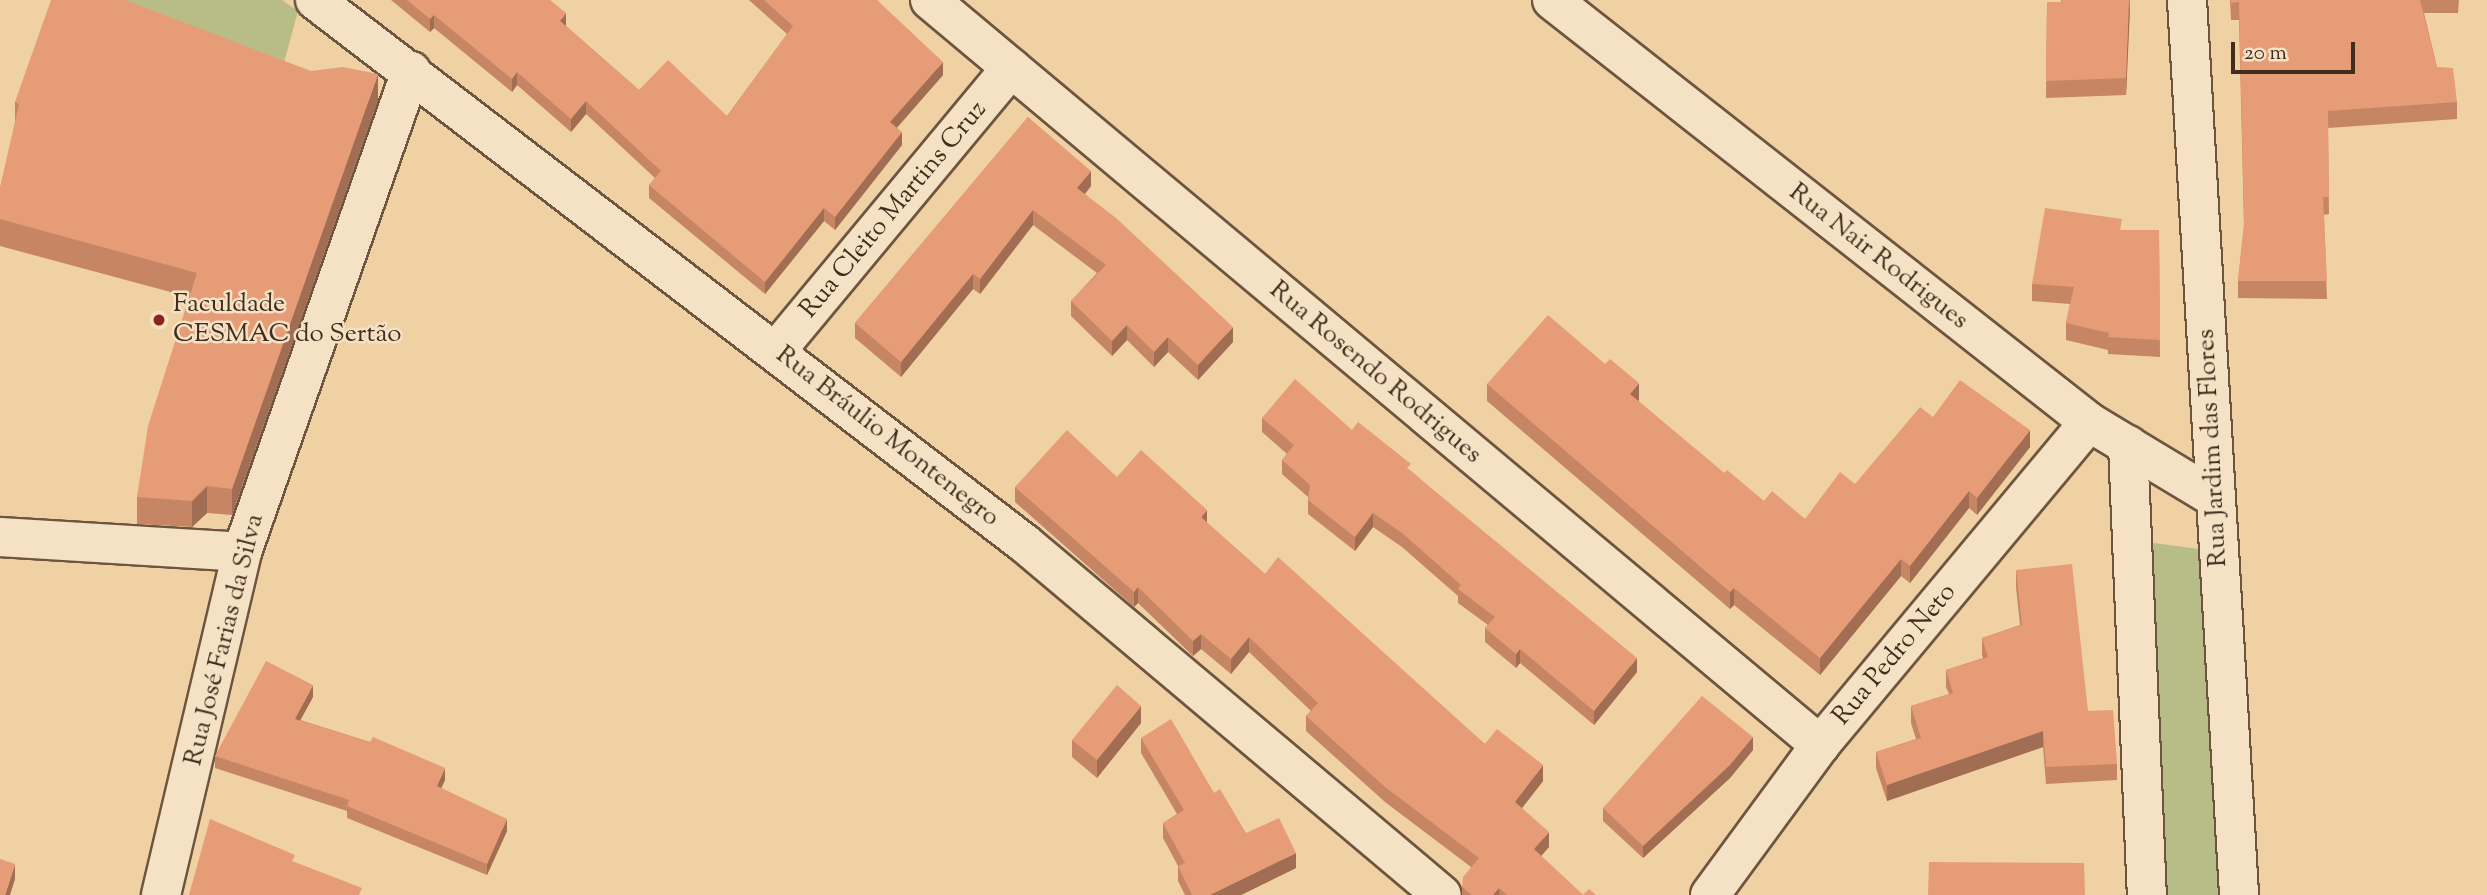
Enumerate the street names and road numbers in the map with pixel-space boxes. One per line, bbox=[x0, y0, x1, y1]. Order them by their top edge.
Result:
street label: Rua Cleito Martins Cruz bbox=[794, 95, 994, 325]
street label: Rua Nair Rodrigues bbox=[1782, 177, 1974, 337]
street label: Rua Rosendo Rodrigues bbox=[1262, 275, 1488, 471]
street label: Rua Jardim das Flores bbox=[2191, 328, 2235, 568]
street label: Rua Bráulio Montenegro bbox=[769, 340, 1005, 534]
street label: Rua José Farias da Silva bbox=[179, 511, 271, 769]
street label: Rua Pedro Neto bbox=[1827, 578, 1963, 732]

